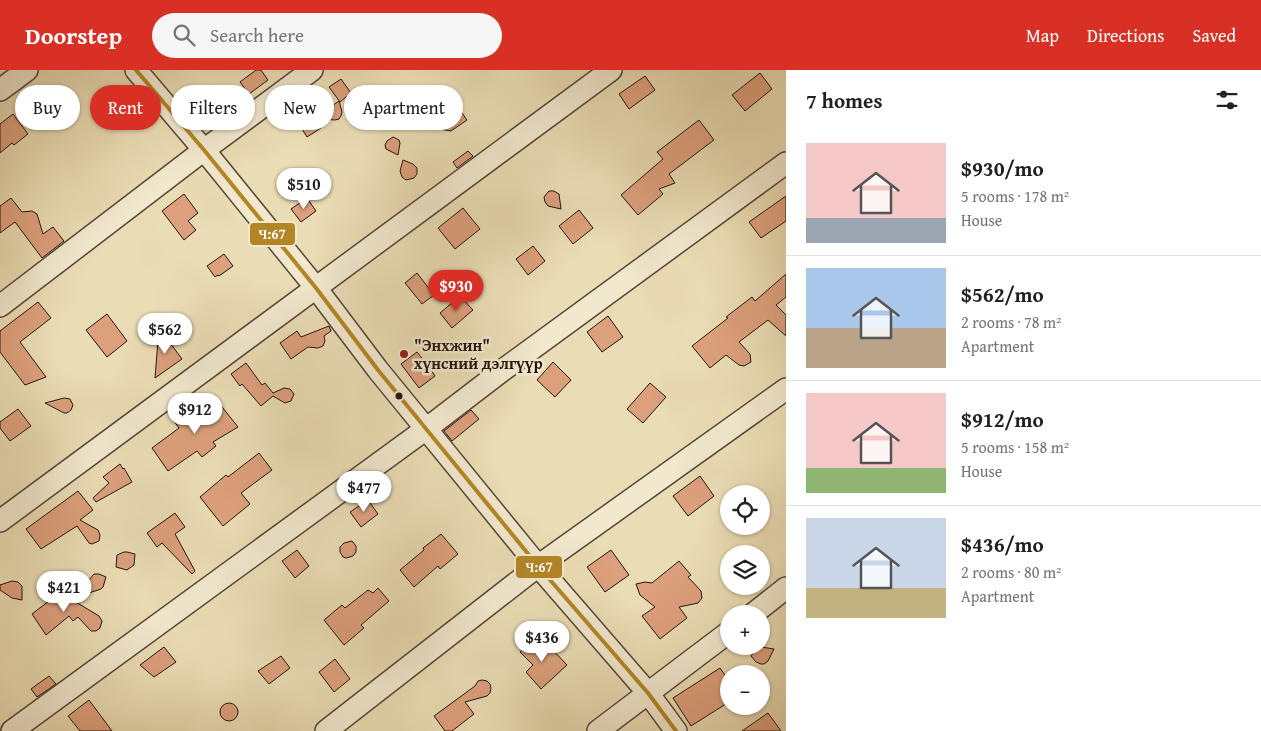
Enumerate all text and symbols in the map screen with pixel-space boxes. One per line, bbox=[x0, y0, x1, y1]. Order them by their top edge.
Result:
search box bbox=[152, 13, 502, 58]
text: Doorstep bbox=[25, 18, 122, 53]
icon: search bbox=[170, 21, 198, 49]
text: Search here bbox=[210, 21, 304, 49]
text: Map bbox=[1026, 22, 1059, 49]
text: Directions bbox=[1087, 22, 1164, 49]
text: Saved bbox=[1192, 22, 1236, 49]
chip: Buy bbox=[15, 85, 80, 130]
chip: Rent bbox=[90, 85, 161, 130]
chip: Filters bbox=[171, 85, 255, 130]
chip: New bbox=[265, 85, 334, 130]
chip: Apartment bbox=[344, 85, 463, 130]
text: 7 homes bbox=[806, 85, 882, 116]
icon: filters bbox=[1213, 86, 1241, 114]
text: $930/mo bbox=[961, 153, 1044, 184]
icon: home bbox=[846, 163, 906, 223]
pin: $510 bbox=[274, 168, 334, 210]
text: $510 bbox=[287, 172, 321, 196]
text: 5 rooms · 178 m² bbox=[961, 184, 1069, 208]
text: House bbox=[961, 208, 1002, 232]
line badge: Ч:67 bbox=[249, 222, 296, 246]
text: Ч:67 bbox=[258, 224, 286, 244]
pin: $930 bbox=[426, 270, 486, 312]
text: $930 bbox=[439, 274, 473, 298]
text: $562/mo bbox=[961, 279, 1044, 310]
icon: home bbox=[846, 288, 906, 348]
text: 2 rooms · 78 m² bbox=[961, 310, 1061, 334]
pin: $562 bbox=[135, 312, 195, 355]
text: $562 bbox=[148, 317, 182, 341]
place label: "Энхжин" хүнсний дэлгүүр bbox=[414, 333, 543, 375]
text: Apartment bbox=[961, 334, 1034, 358]
marker: "Энхжин" хүнсний дэлгүүр bbox=[398, 348, 410, 360]
unlabelled marker bbox=[394, 391, 404, 401]
pin: $912 bbox=[165, 392, 225, 435]
text: $912 bbox=[178, 397, 212, 421]
text: $912/mo bbox=[961, 404, 1044, 435]
icon: home bbox=[846, 413, 906, 473]
text: 5 rooms · 158 m² bbox=[961, 435, 1069, 459]
text: House bbox=[961, 459, 1002, 483]
pin: $477 bbox=[334, 470, 394, 513]
text: $477 bbox=[347, 475, 381, 499]
map controls bbox=[720, 485, 770, 715]
button: locate bbox=[720, 485, 770, 535]
text: $436/mo bbox=[961, 529, 1044, 560]
icon: home bbox=[846, 538, 906, 598]
button: layers bbox=[720, 545, 770, 595]
line badge: Ч:67 bbox=[515, 555, 563, 579]
text: Ч:67 bbox=[525, 557, 553, 577]
text: 2 rooms · 80 m² bbox=[961, 560, 1061, 584]
pin: $421 bbox=[34, 570, 94, 613]
text: $421 bbox=[47, 575, 81, 599]
text: Apartment bbox=[961, 584, 1034, 608]
button: + bbox=[720, 605, 770, 655]
pin: $436 bbox=[512, 620, 572, 663]
text: $436 bbox=[525, 625, 559, 649]
button: − bbox=[720, 665, 770, 715]

